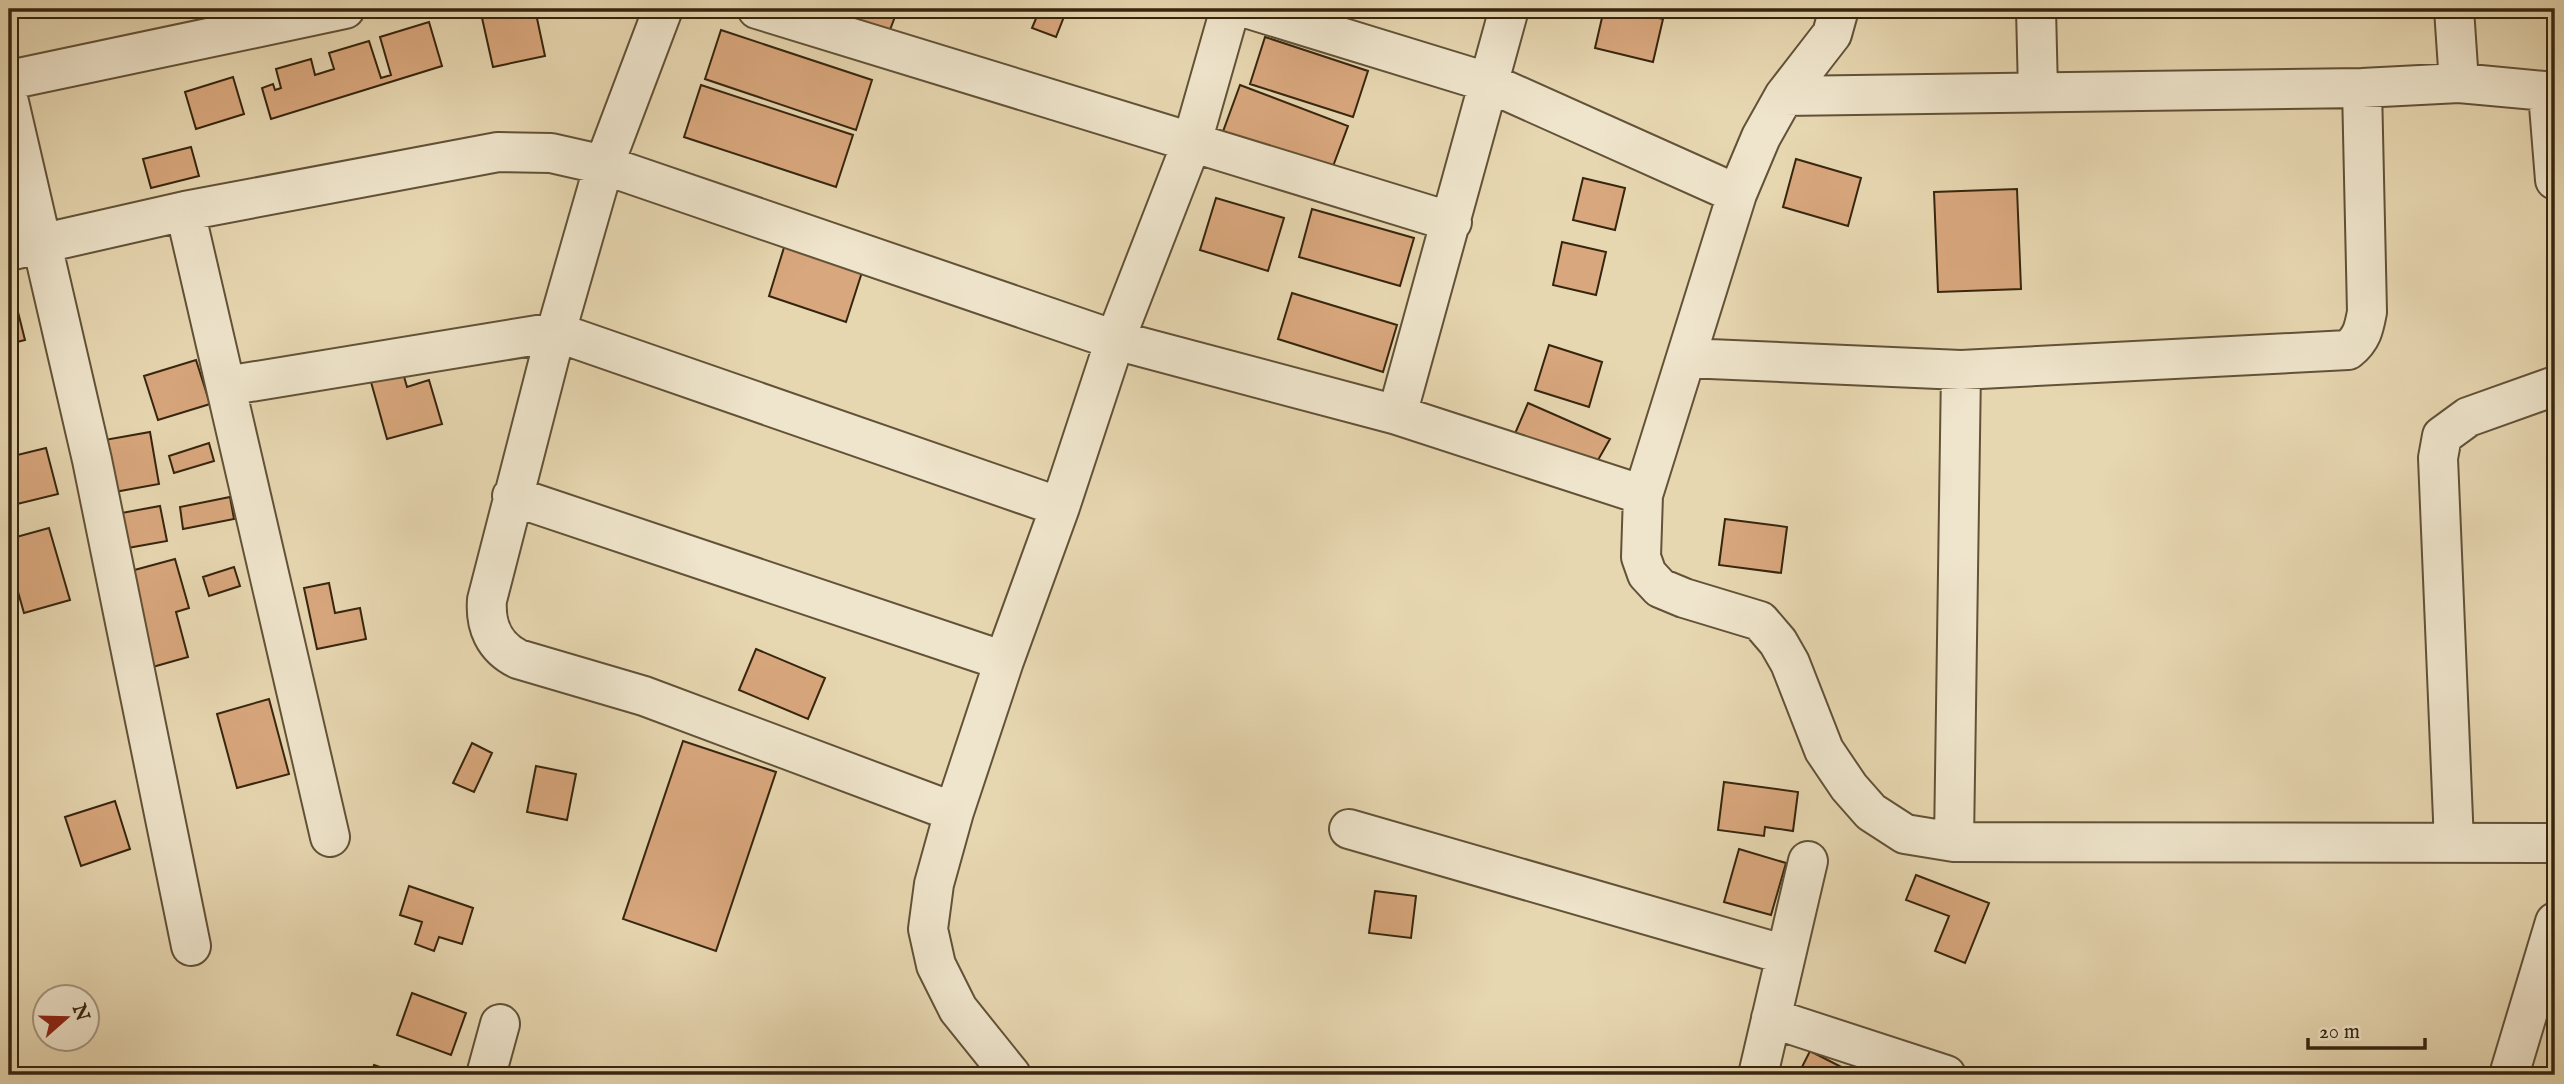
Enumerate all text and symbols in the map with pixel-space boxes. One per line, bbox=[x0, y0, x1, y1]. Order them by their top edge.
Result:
north arrow bbox=[32, 982, 102, 1052]
text: N bbox=[66, 1000, 94, 1025]
scale bar bbox=[2308, 1007, 2426, 1051]
text: 20 m bbox=[2319, 1019, 2360, 1046]

